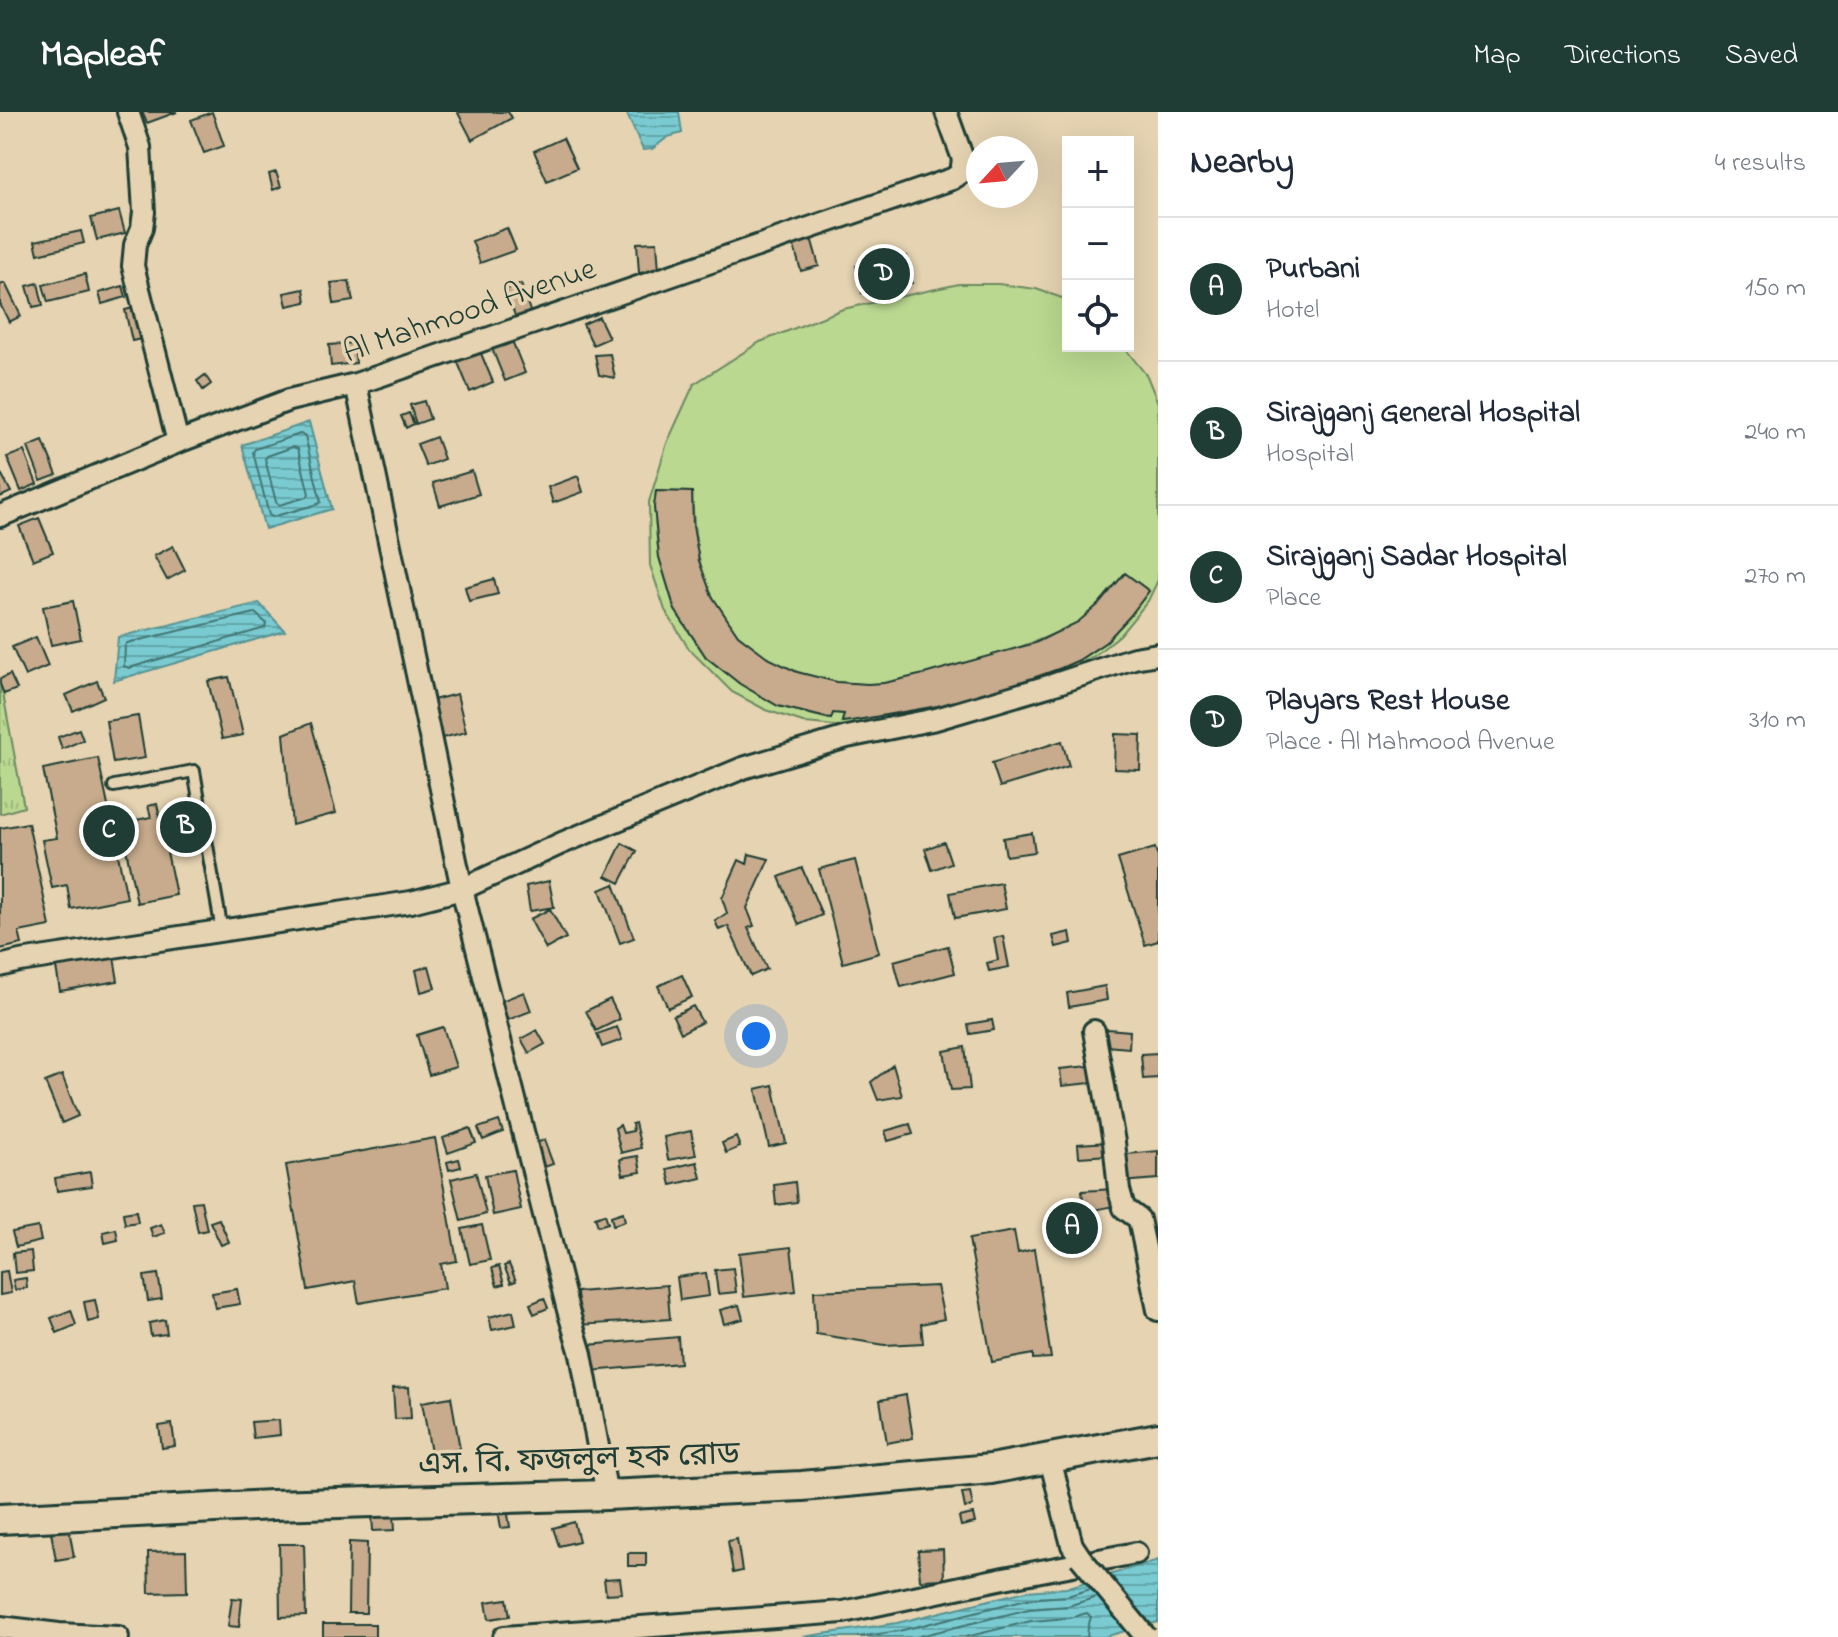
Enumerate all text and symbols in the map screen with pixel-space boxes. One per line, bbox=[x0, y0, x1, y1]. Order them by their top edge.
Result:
text: Mapleaf bbox=[40, 28, 165, 84]
text: Map bbox=[1473, 36, 1521, 77]
text: Directions bbox=[1565, 36, 1681, 77]
text: Saved bbox=[1725, 36, 1798, 77]
north arrow bbox=[966, 136, 1038, 208]
map controls bbox=[1062, 136, 1134, 352]
button: + bbox=[1062, 136, 1134, 208]
text: Nearby bbox=[1190, 139, 1294, 189]
text: 4 results bbox=[1715, 145, 1806, 183]
button: − bbox=[1062, 208, 1134, 280]
pin: D bbox=[858, 244, 910, 304]
street label: Al Mahmood Avenue bbox=[337, 246, 603, 377]
text: Purbani bbox=[1266, 248, 1360, 292]
text: A bbox=[1208, 270, 1224, 308]
text: 150 m bbox=[1745, 270, 1806, 308]
button: locate bbox=[1062, 280, 1134, 352]
text: Hotel bbox=[1266, 292, 1319, 330]
text: Sirajganj General Hospital bbox=[1266, 392, 1580, 436]
text: B bbox=[1207, 414, 1225, 452]
text: 240 m bbox=[1744, 414, 1806, 452]
text: Hospital bbox=[1266, 436, 1354, 474]
text: Sirajganj Sadar Hospital bbox=[1266, 536, 1567, 580]
text: C bbox=[1209, 558, 1223, 596]
text: 270 m bbox=[1744, 558, 1806, 596]
text: Place bbox=[1266, 580, 1321, 618]
text: Playars Rest House bbox=[1266, 680, 1509, 724]
text: D bbox=[1206, 702, 1226, 740]
text: 310 m bbox=[1749, 702, 1806, 740]
text: Place · Al Mahmood Avenue bbox=[1266, 724, 1555, 762]
pin: B bbox=[160, 797, 212, 857]
pin: C bbox=[83, 801, 135, 861]
your location bbox=[736, 1016, 776, 1056]
pin: A bbox=[1046, 1198, 1098, 1258]
street label: এস. বি. ফজলুল হক রোড bbox=[417, 1432, 742, 1490]

